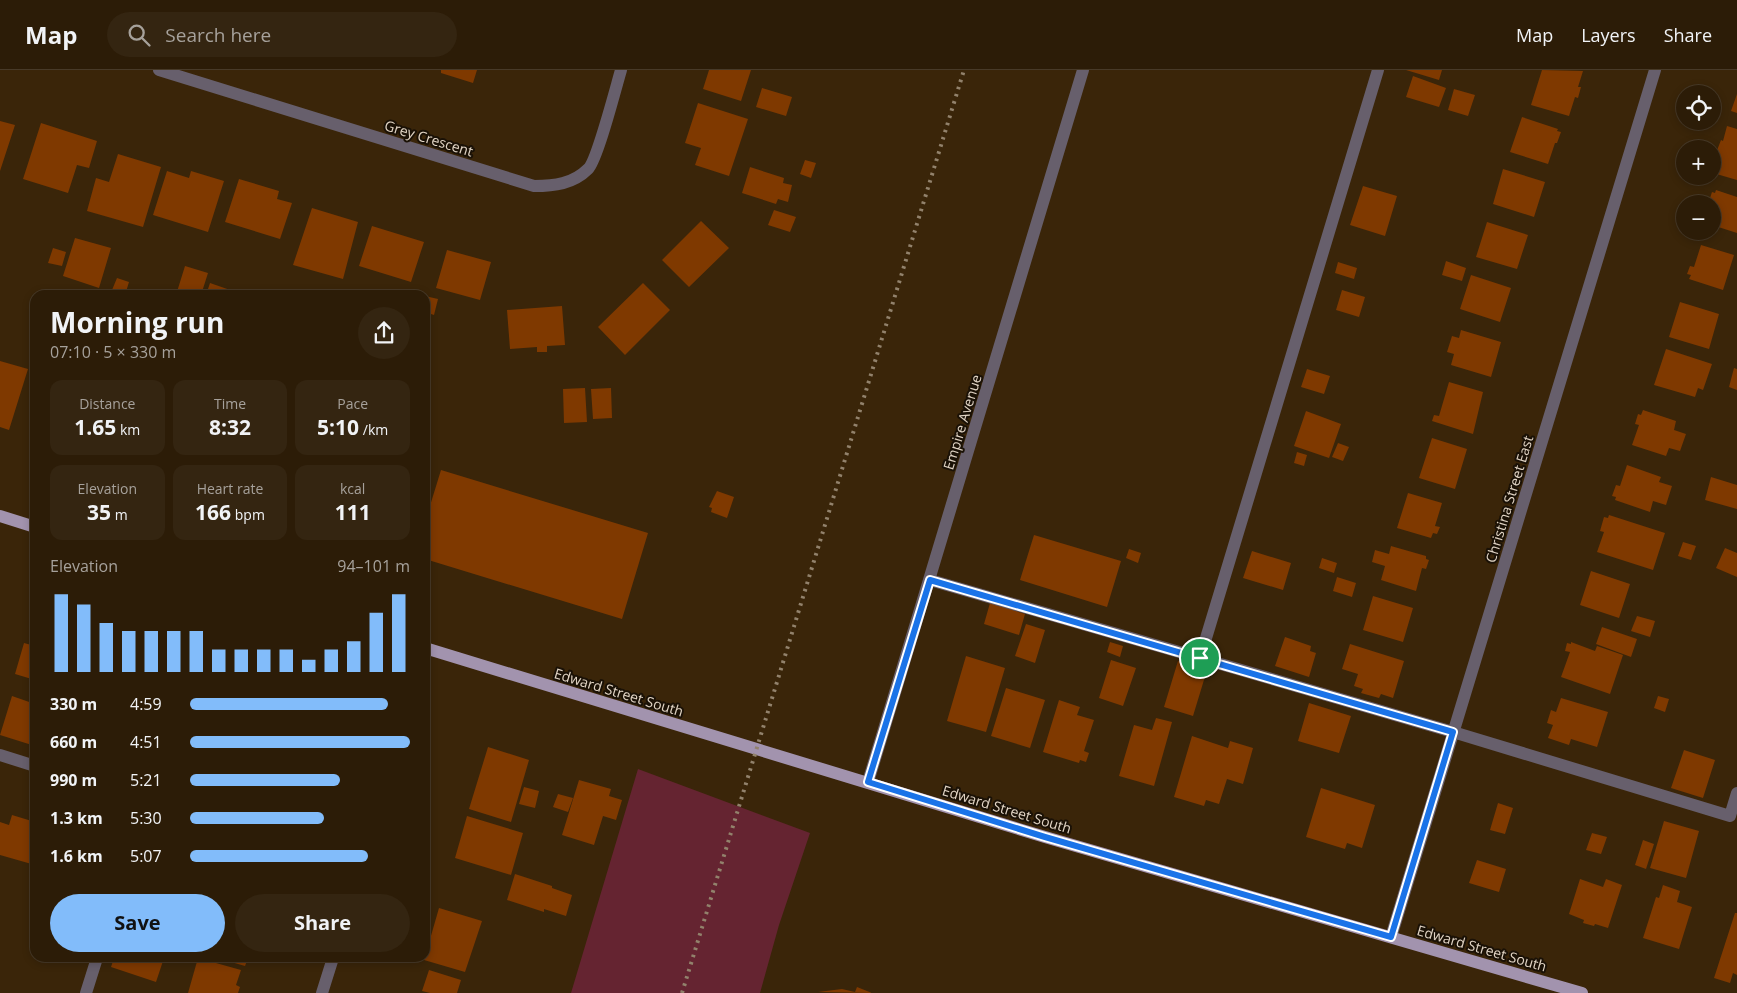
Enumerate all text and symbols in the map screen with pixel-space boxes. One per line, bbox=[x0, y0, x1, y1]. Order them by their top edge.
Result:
search box bbox=[107, 12, 457, 57]
text: Map bbox=[25, 18, 77, 51]
icon: search bbox=[125, 21, 153, 49]
text: Search here bbox=[165, 22, 271, 48]
text: Map bbox=[1516, 23, 1553, 47]
text: Layers bbox=[1581, 23, 1636, 47]
text: Share bbox=[1664, 23, 1712, 47]
map controls bbox=[1676, 85, 1721, 240]
button: locate bbox=[1676, 85, 1721, 130]
street label: Grey Crescent bbox=[382, 116, 476, 160]
button: + bbox=[1676, 140, 1721, 185]
button: − bbox=[1676, 195, 1721, 240]
text: Morning run bbox=[50, 303, 224, 341]
button: share bbox=[358, 307, 410, 359]
text: 07:10 · 5 × 330 m bbox=[50, 341, 176, 363]
street label: Empire Avenue bbox=[938, 372, 986, 472]
text: Distance bbox=[79, 394, 135, 413]
text: Time bbox=[214, 394, 246, 413]
text: Pace bbox=[337, 394, 368, 413]
text: 1.65 bbox=[74, 413, 116, 441]
text: 8:32 bbox=[209, 413, 251, 441]
text: 5:10 bbox=[317, 413, 359, 441]
text: km bbox=[116, 420, 140, 439]
text: /km bbox=[359, 420, 388, 439]
street label: Christina Street East bbox=[1481, 433, 1537, 565]
text: Elevation bbox=[78, 479, 137, 498]
text: Heart rate bbox=[197, 479, 263, 498]
text: kcal bbox=[340, 479, 365, 498]
text: 35 bbox=[87, 498, 111, 526]
text: 166 bbox=[195, 498, 231, 526]
text: 111 bbox=[335, 498, 371, 526]
text: m bbox=[111, 505, 128, 524]
text: bpm bbox=[231, 505, 265, 524]
text: Elevation bbox=[50, 555, 118, 577]
text: 94–101 m bbox=[337, 555, 410, 577]
pin bbox=[1179, 637, 1221, 679]
icon: arrive bbox=[1186, 644, 1214, 672]
street label: Edward Street South bbox=[552, 663, 686, 721]
text: 330 m bbox=[50, 693, 97, 715]
text: 4:59 bbox=[130, 693, 162, 715]
text: 660 m bbox=[50, 731, 97, 753]
text: 4:51 bbox=[130, 731, 162, 753]
text: 990 m bbox=[50, 769, 97, 791]
text: 5:21 bbox=[130, 769, 162, 791]
street label: Edward Street South bbox=[940, 780, 1074, 838]
text: 1.3 km bbox=[50, 807, 103, 829]
text: 5:30 bbox=[130, 807, 162, 829]
text: 1.6 km bbox=[50, 845, 103, 867]
text: 5:07 bbox=[130, 845, 162, 867]
button: Save bbox=[50, 894, 225, 952]
button: Share bbox=[235, 894, 410, 952]
street label: Edward Street South bbox=[1415, 920, 1549, 976]

